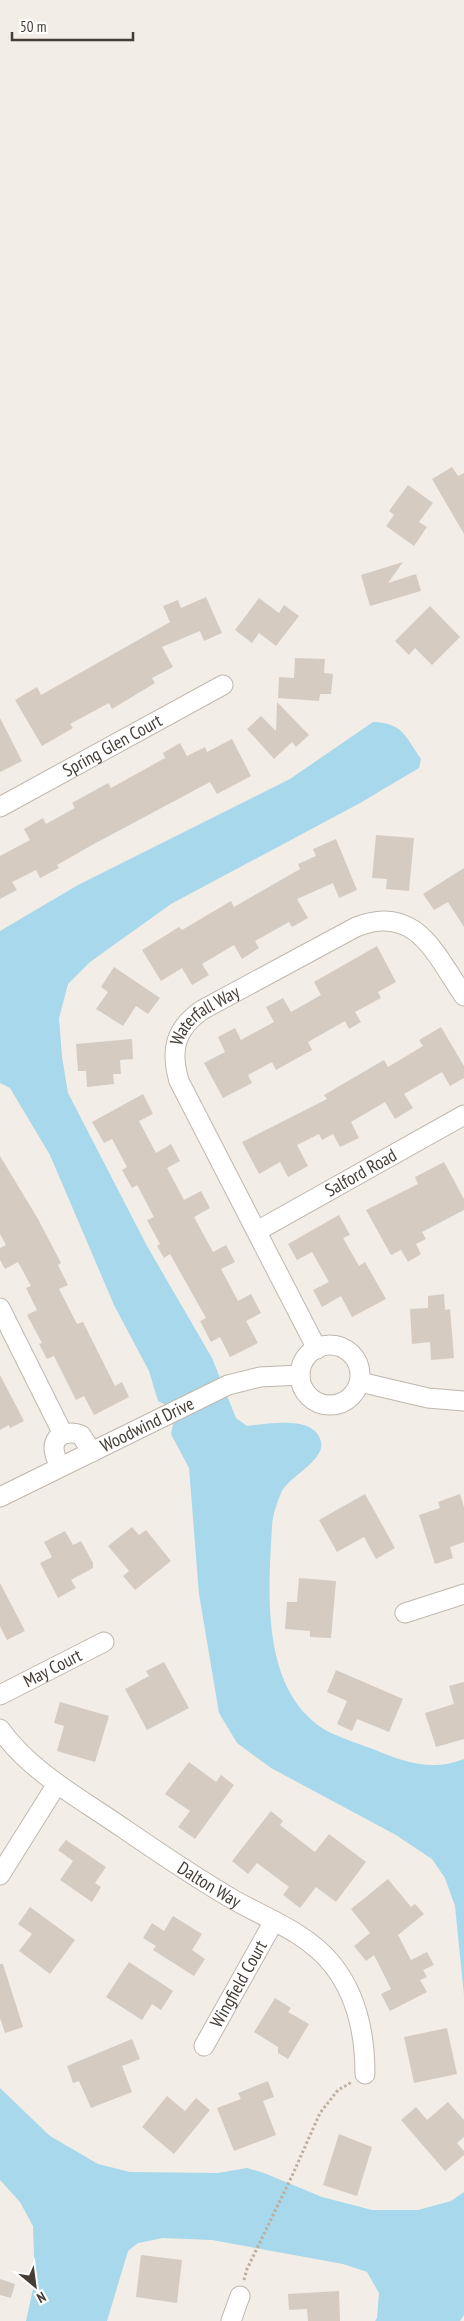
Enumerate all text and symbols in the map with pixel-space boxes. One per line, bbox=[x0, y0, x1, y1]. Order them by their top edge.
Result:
scale bar bbox=[12, 10, 134, 42]
text: 50 m bbox=[20, 17, 46, 36]
street label: Spring Glen Court bbox=[58, 709, 166, 782]
street label: Waterfall Way bbox=[164, 980, 243, 1048]
street label: Salford Road bbox=[321, 1143, 401, 1202]
street label: Woodwind Drive bbox=[96, 1392, 198, 1457]
street label: May Court bbox=[19, 1643, 85, 1692]
street label: Dalton Way bbox=[173, 1856, 245, 1913]
street label: Wingfield Court bbox=[205, 1936, 272, 2032]
north arrow bbox=[10, 2261, 60, 2311]
text: N bbox=[34, 2288, 49, 2307]

